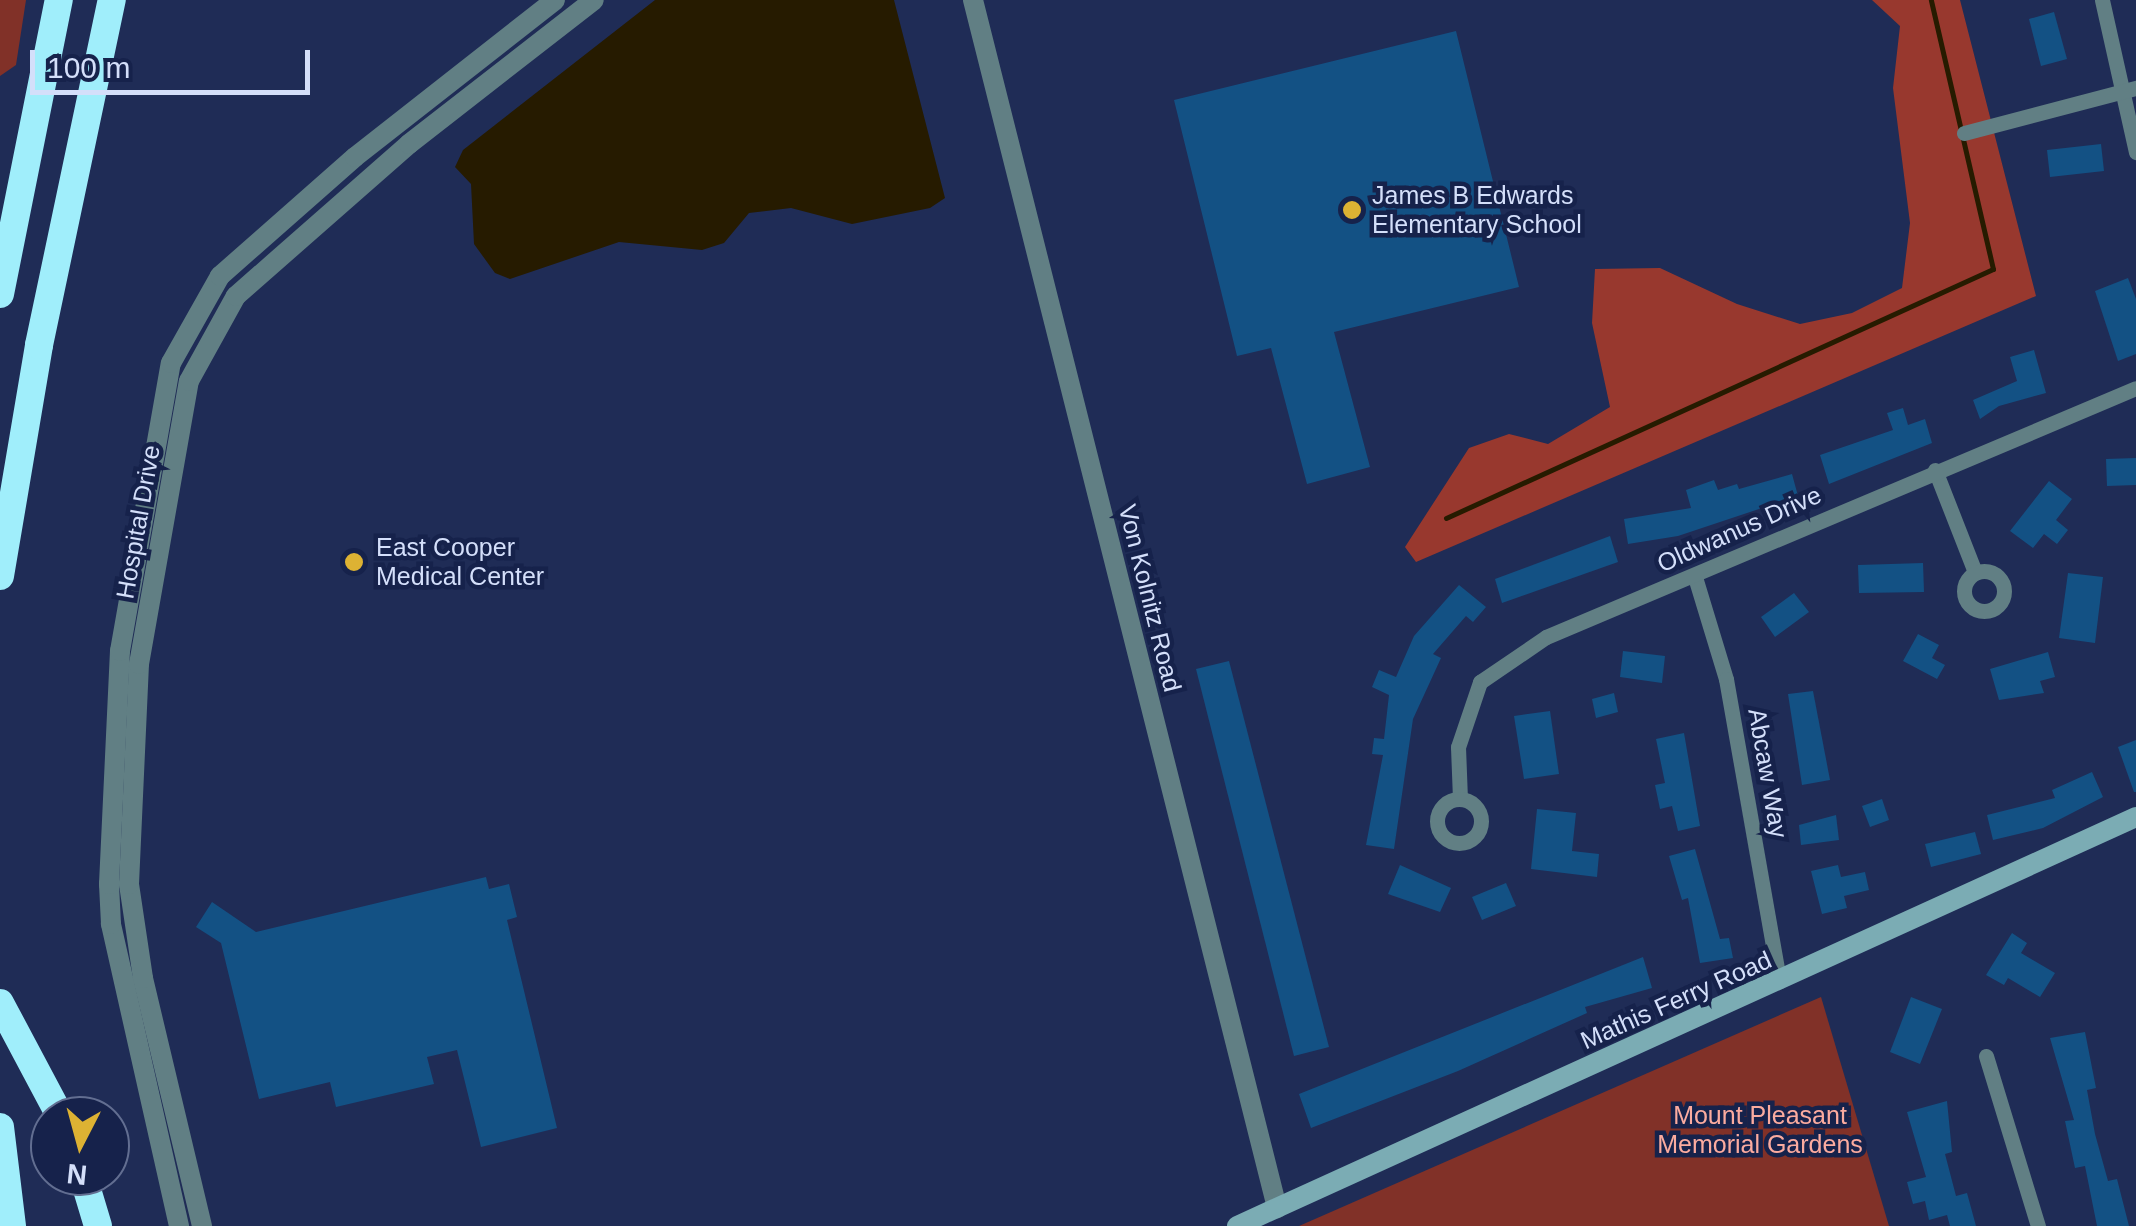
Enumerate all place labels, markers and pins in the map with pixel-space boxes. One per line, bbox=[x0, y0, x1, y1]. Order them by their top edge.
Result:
place label: James B Edwards Elementary School bbox=[1372, 181, 1582, 240]
marker: James B Edwards Elementary School bbox=[1341, 199, 1363, 221]
place label: East Cooper Medical Center bbox=[376, 533, 544, 592]
marker: East Cooper Medical Center bbox=[341, 549, 367, 575]

